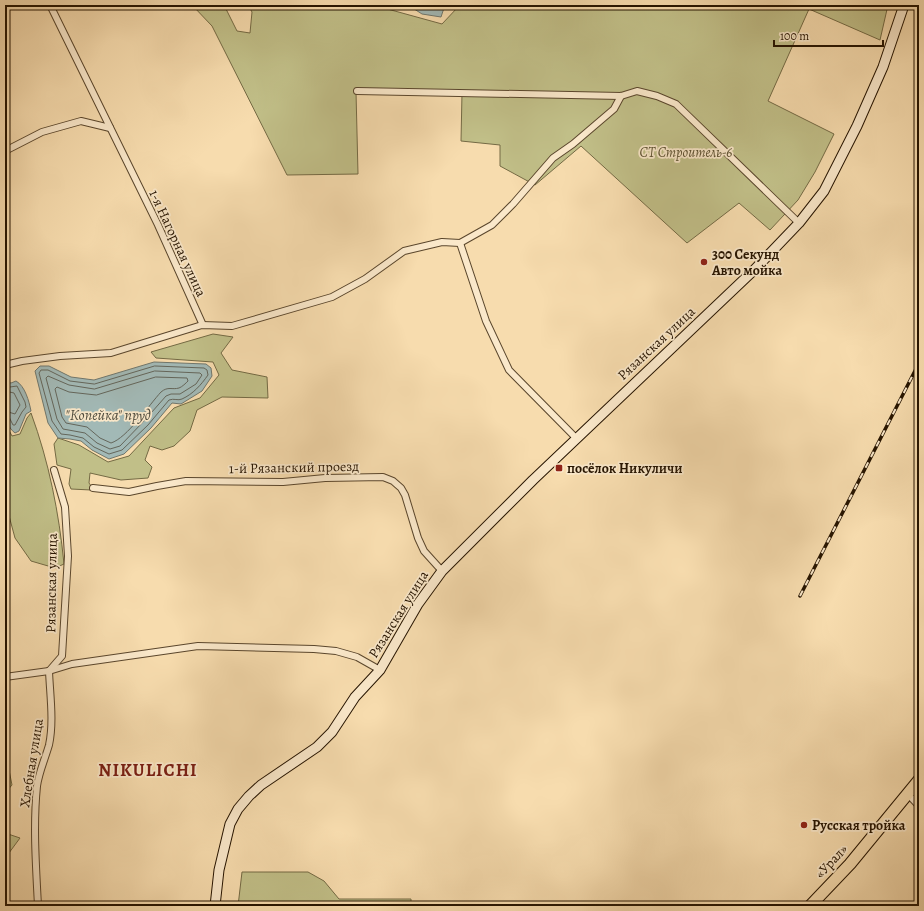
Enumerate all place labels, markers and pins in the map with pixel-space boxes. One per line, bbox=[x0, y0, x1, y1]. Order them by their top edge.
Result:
place label: 300 Секунд Авто мойка bbox=[711, 245, 782, 280]
marker: 300 Секунд Авто мойка bbox=[699, 257, 709, 267]
place label: посёлок Никуличи bbox=[567, 459, 683, 478]
marker: посёлок Никуличи bbox=[554, 463, 564, 473]
place label: Русская тройка bbox=[812, 816, 906, 835]
marker: Русская тройка bbox=[799, 820, 809, 830]

